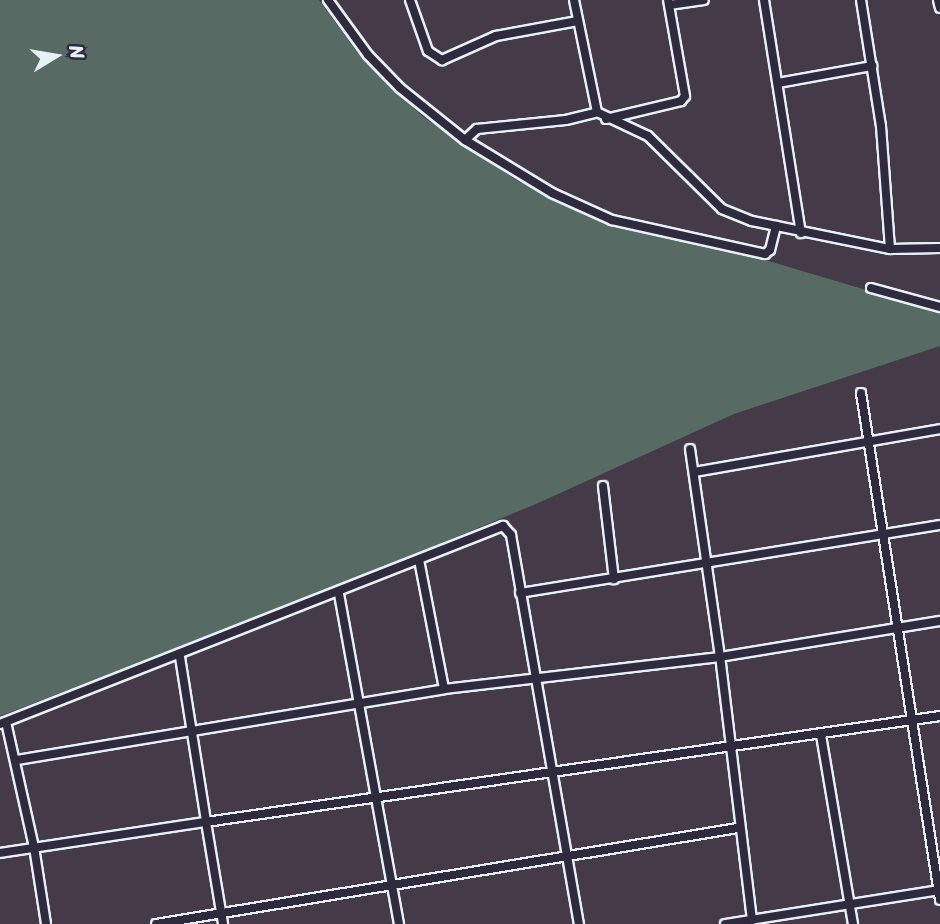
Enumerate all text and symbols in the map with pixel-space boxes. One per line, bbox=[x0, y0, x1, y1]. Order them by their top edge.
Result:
north arrow bbox=[21, 21, 91, 91]
text: N bbox=[60, 42, 95, 62]

